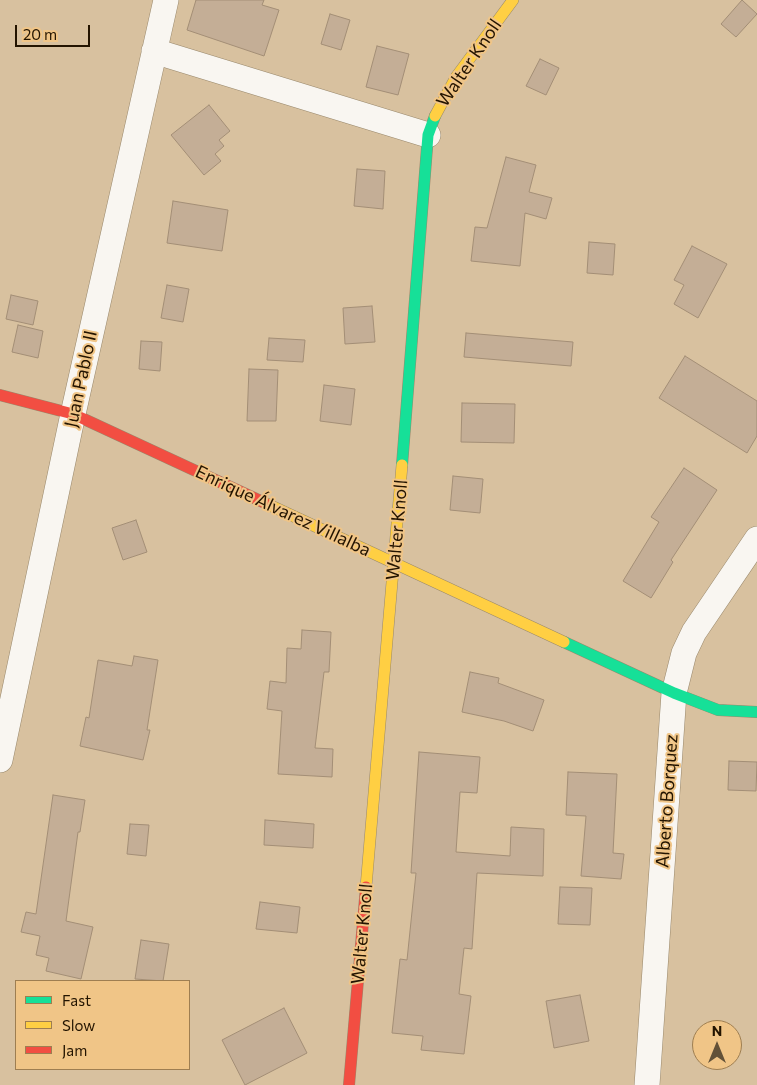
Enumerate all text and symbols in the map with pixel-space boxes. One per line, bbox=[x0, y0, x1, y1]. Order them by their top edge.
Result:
scale bar bbox=[18, 15, 92, 47]
street label: Walter Knoll bbox=[432, 15, 506, 111]
text: 20 m bbox=[23, 25, 57, 43]
street label: Juan Pablo II bbox=[60, 329, 102, 429]
street label: Enrique Álvarez Villalba bbox=[192, 461, 374, 561]
street label: Walter Knoll bbox=[382, 479, 412, 581]
street label: Alberto Borquez bbox=[652, 733, 682, 869]
street label: Walter Knoll bbox=[347, 883, 377, 985]
legend bbox=[15, 980, 190, 1070]
text: Fast bbox=[62, 991, 91, 1009]
text: Slow bbox=[62, 1016, 95, 1034]
north arrow bbox=[692, 1020, 742, 1070]
text: N bbox=[712, 1022, 722, 1039]
text: Jam bbox=[62, 1041, 87, 1059]

